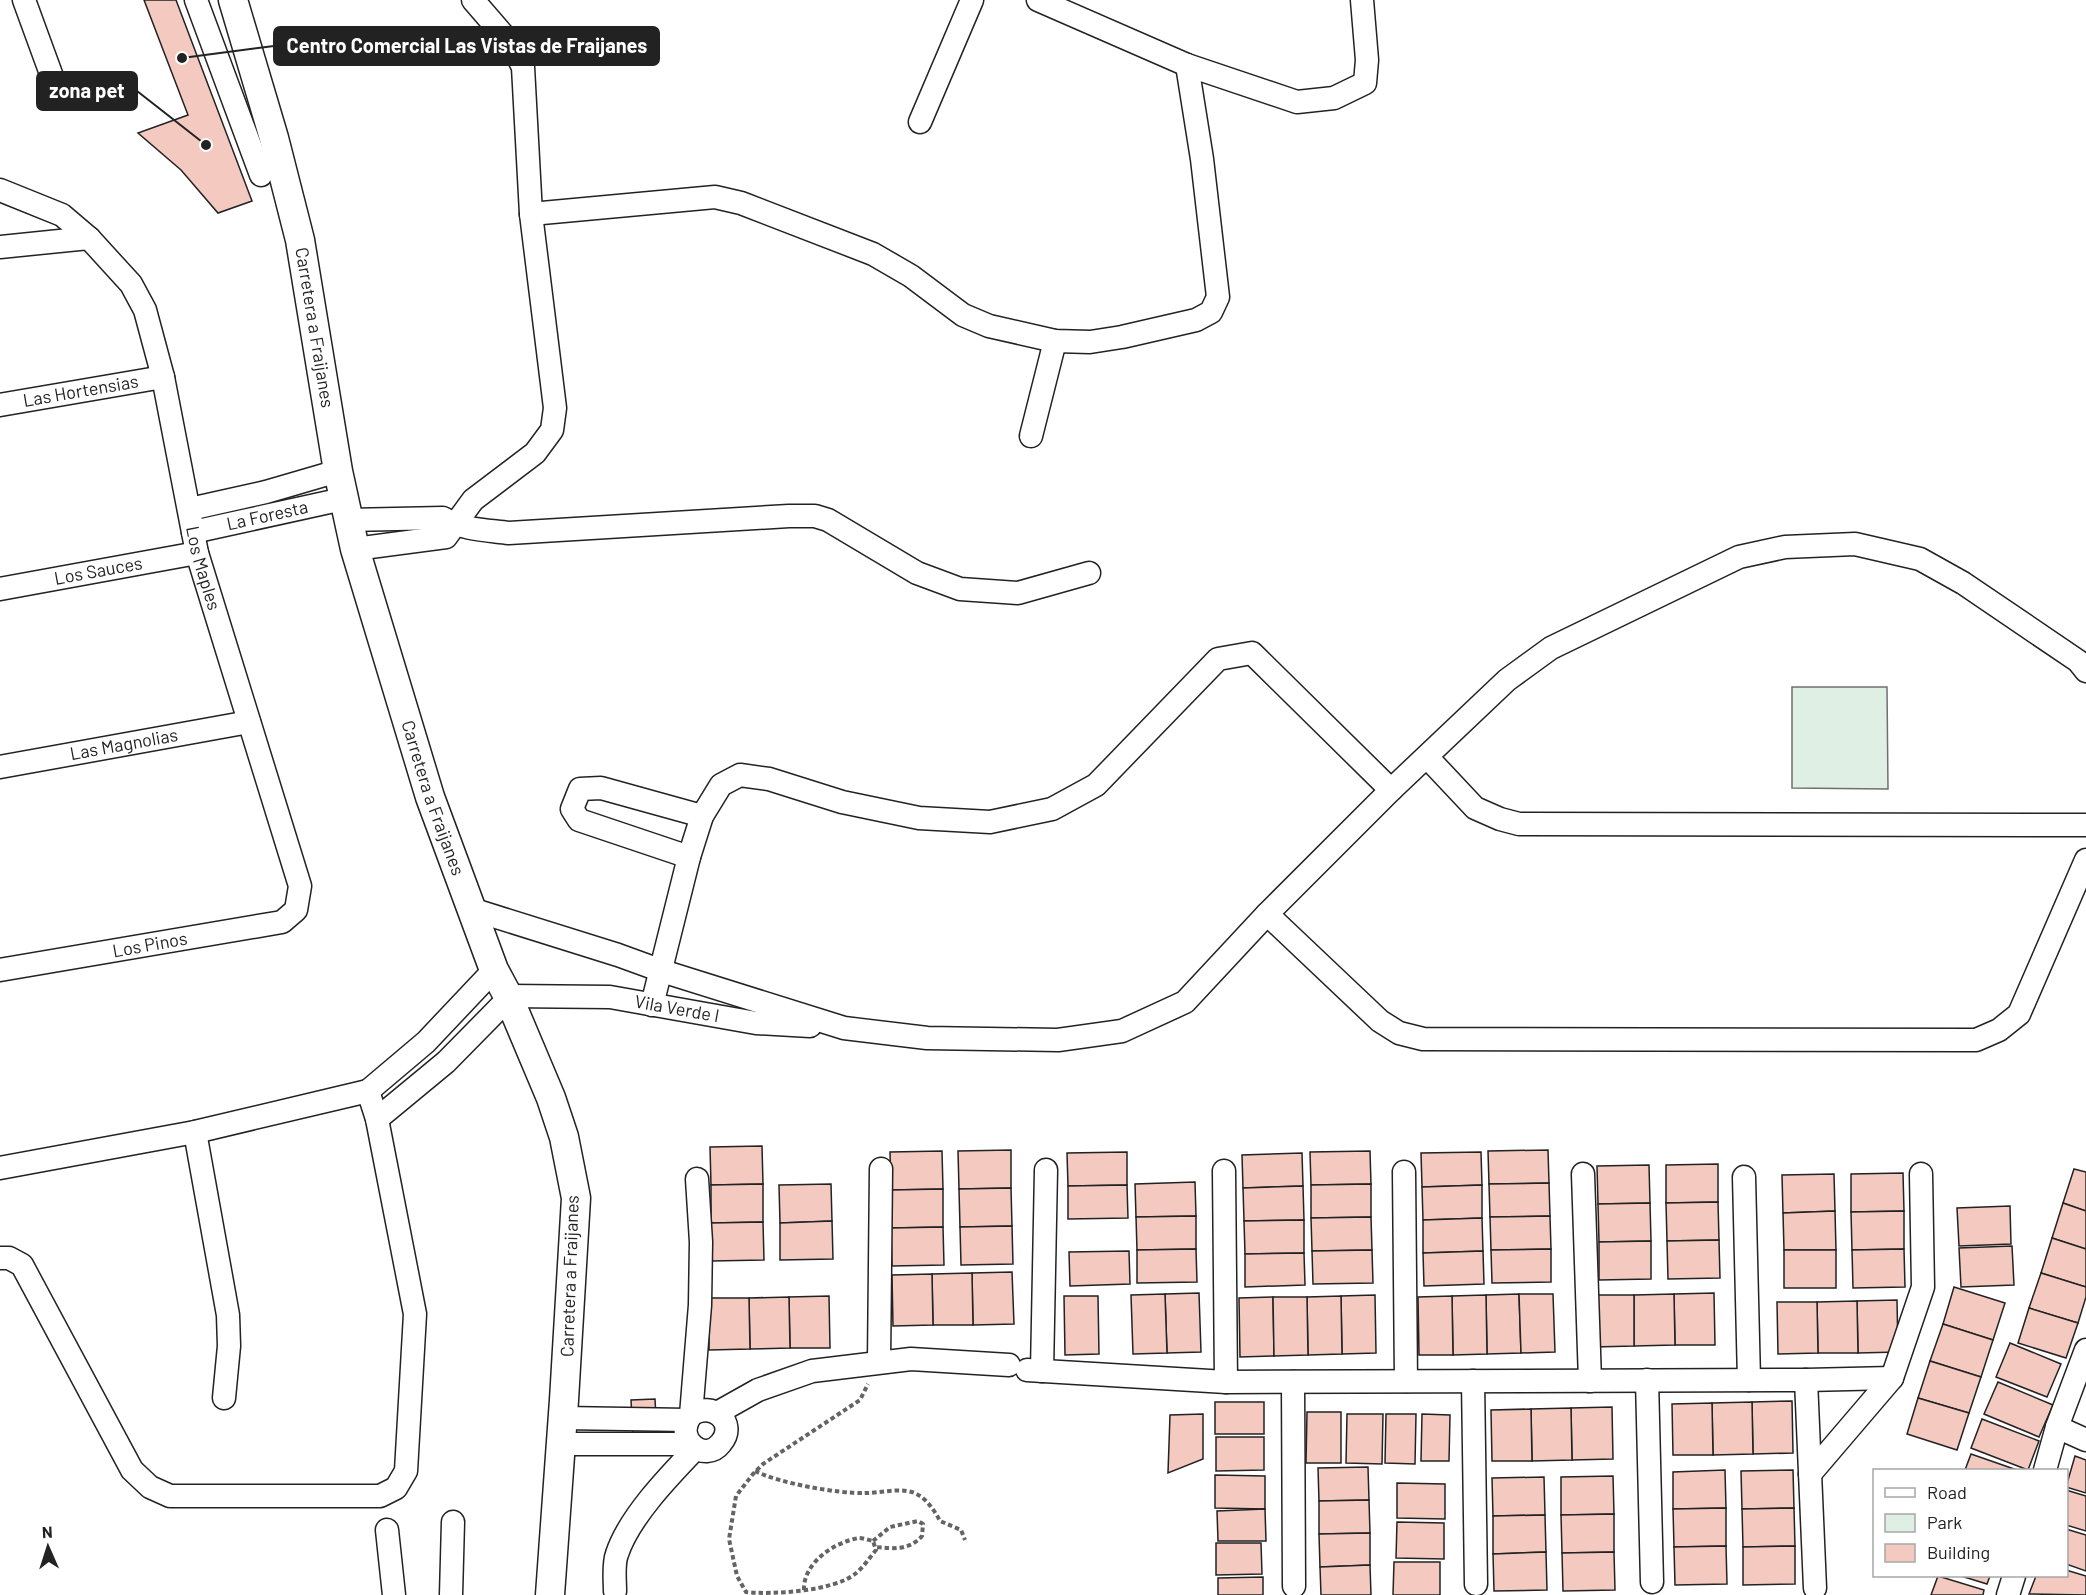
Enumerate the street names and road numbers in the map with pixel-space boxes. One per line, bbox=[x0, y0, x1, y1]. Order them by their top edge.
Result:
street label: Carretera a Fraijanes bbox=[291, 246, 339, 409]
street label: Las Hortensias bbox=[21, 369, 140, 411]
street label: La Foresta bbox=[224, 495, 310, 534]
street label: Los Maples bbox=[182, 524, 226, 613]
street label: Los Sauces bbox=[52, 551, 144, 589]
street label: Carretera a Fraijanes bbox=[397, 718, 470, 878]
street label: Las Magnolias bbox=[68, 723, 180, 764]
street label: Los Pinos bbox=[111, 927, 189, 961]
street label: Vila Verde I bbox=[633, 990, 721, 1026]
street label: Carretera a Fraijanes bbox=[555, 1195, 583, 1357]

